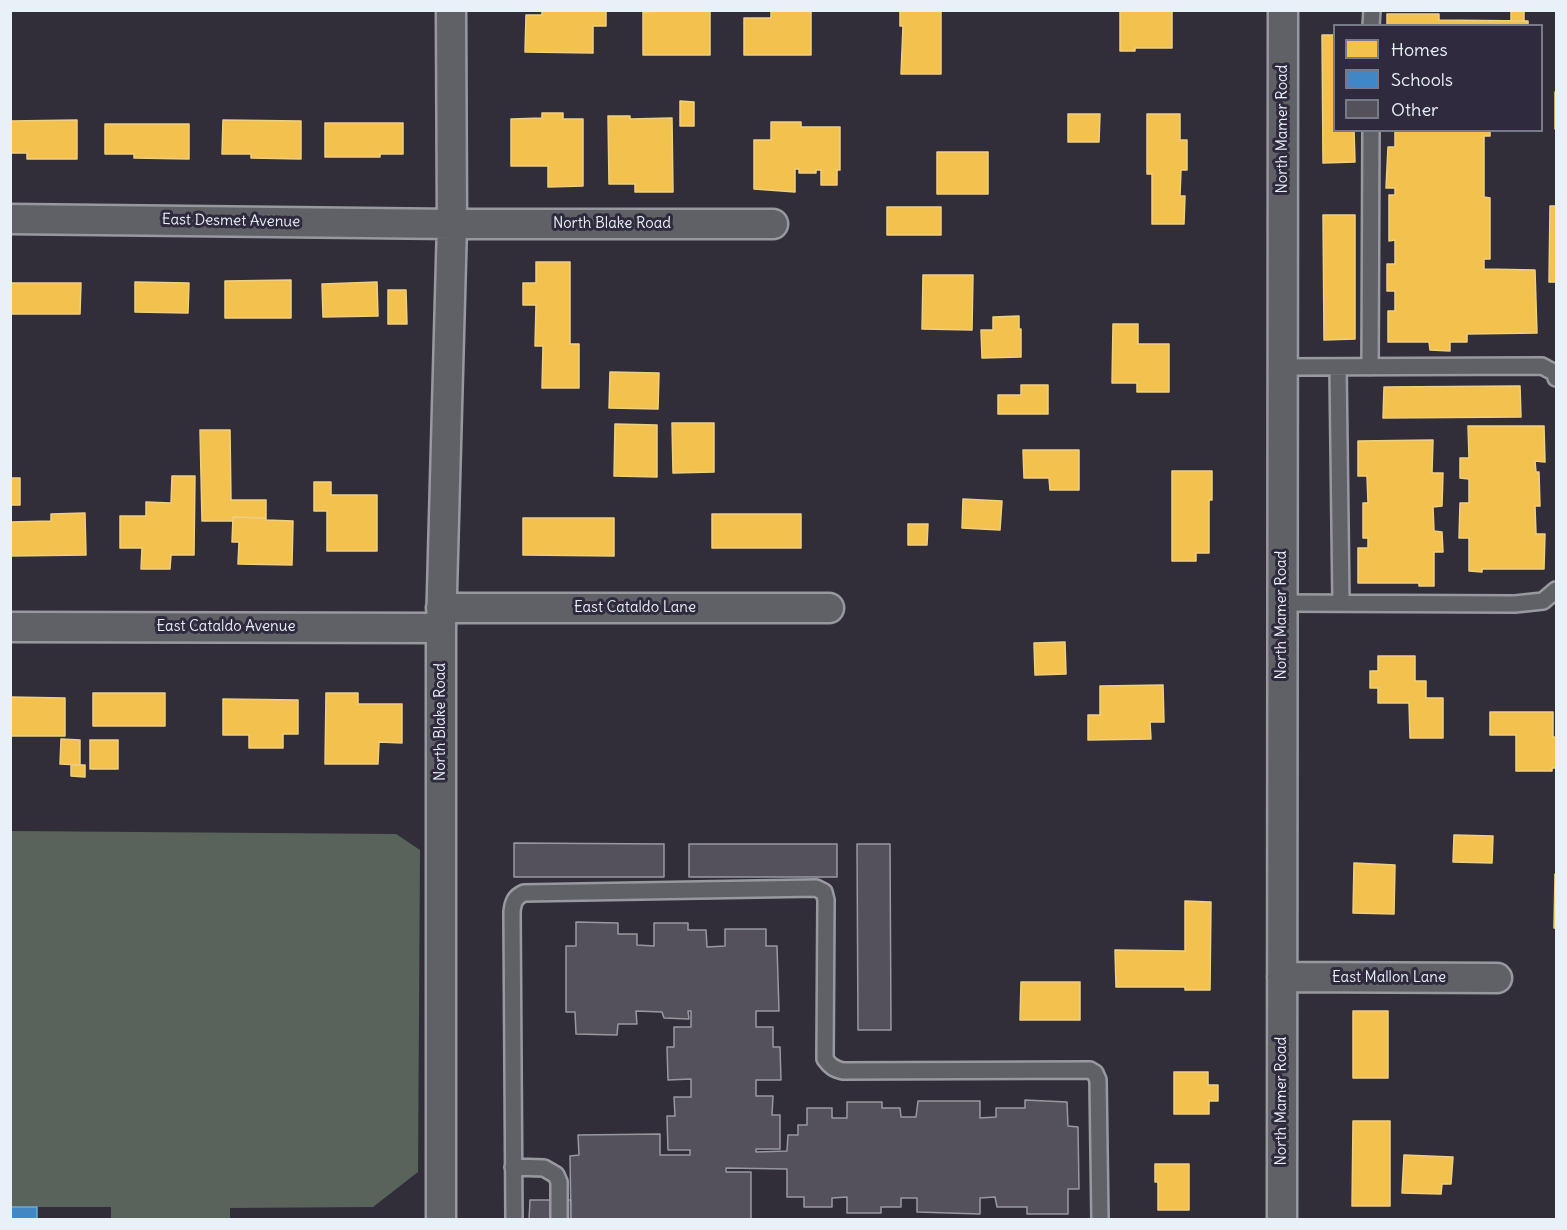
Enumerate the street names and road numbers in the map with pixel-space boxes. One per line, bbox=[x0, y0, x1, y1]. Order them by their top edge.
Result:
street label: North Mamer Road bbox=[1274, 65, 1292, 193]
street label: East Desmet Avenue bbox=[162, 211, 300, 231]
street label: North Blake Road bbox=[553, 215, 671, 233]
street label: North Mamer Road bbox=[1273, 551, 1291, 679]
street label: East Cataldo Lane bbox=[574, 599, 696, 617]
street label: East Cataldo Avenue bbox=[156, 618, 296, 636]
street label: North Blake Road bbox=[432, 663, 450, 781]
street label: East Mallon Lane bbox=[1332, 969, 1446, 987]
street label: North Mamer Road bbox=[1273, 1037, 1291, 1165]

